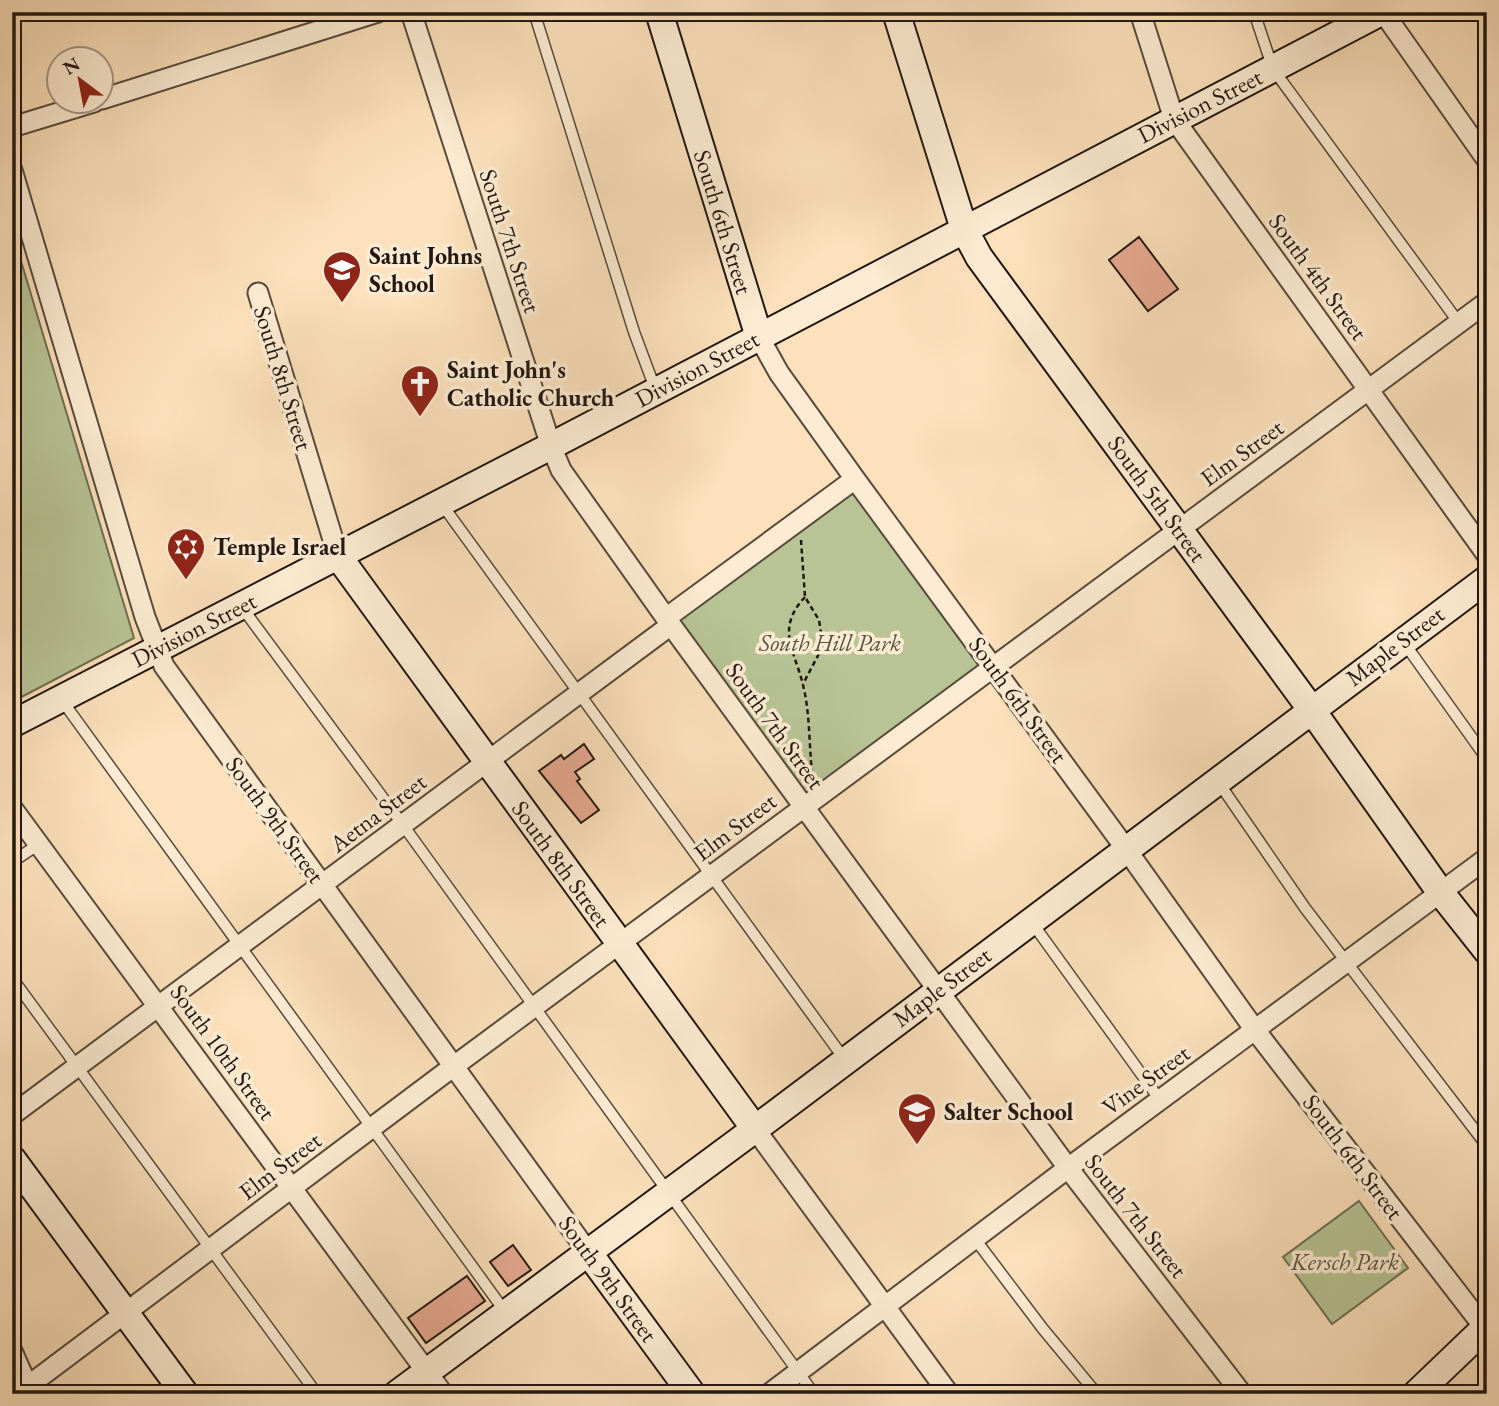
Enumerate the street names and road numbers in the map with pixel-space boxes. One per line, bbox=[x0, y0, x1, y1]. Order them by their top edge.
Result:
street label: Division Street bbox=[1132, 61, 1268, 150]
street label: South 6th Street bbox=[687, 146, 760, 298]
street label: South 7th Street bbox=[473, 165, 548, 317]
street label: South 4th Street bbox=[1262, 207, 1375, 347]
street label: South 8th Street bbox=[247, 302, 320, 454]
street label: Division Street bbox=[629, 323, 765, 414]
street label: Elm Street bbox=[1194, 412, 1290, 493]
street label: South 5th Street bbox=[1101, 429, 1214, 569]
street label: Division Street bbox=[126, 585, 262, 674]
street label: Maple Street bbox=[1339, 598, 1451, 693]
street label: South 6th Street bbox=[962, 630, 1075, 770]
street label: South 7th Street bbox=[719, 656, 832, 796]
street label: South 9th Street bbox=[219, 750, 332, 890]
street label: Aetna Street bbox=[322, 766, 433, 860]
street label: Elm Street bbox=[687, 785, 783, 868]
street label: South 8th Street bbox=[505, 794, 618, 934]
street label: Maple Street bbox=[886, 939, 998, 1034]
street label: South 10th Street bbox=[164, 978, 283, 1126]
street label: Vine Street bbox=[1096, 1037, 1196, 1122]
street label: South 6th Street bbox=[1296, 1088, 1411, 1226]
street label: Elm Street bbox=[232, 1124, 328, 1207]
street label: South 7th Street bbox=[1078, 1147, 1195, 1284]
street label: South 9th Street bbox=[552, 1209, 665, 1349]

